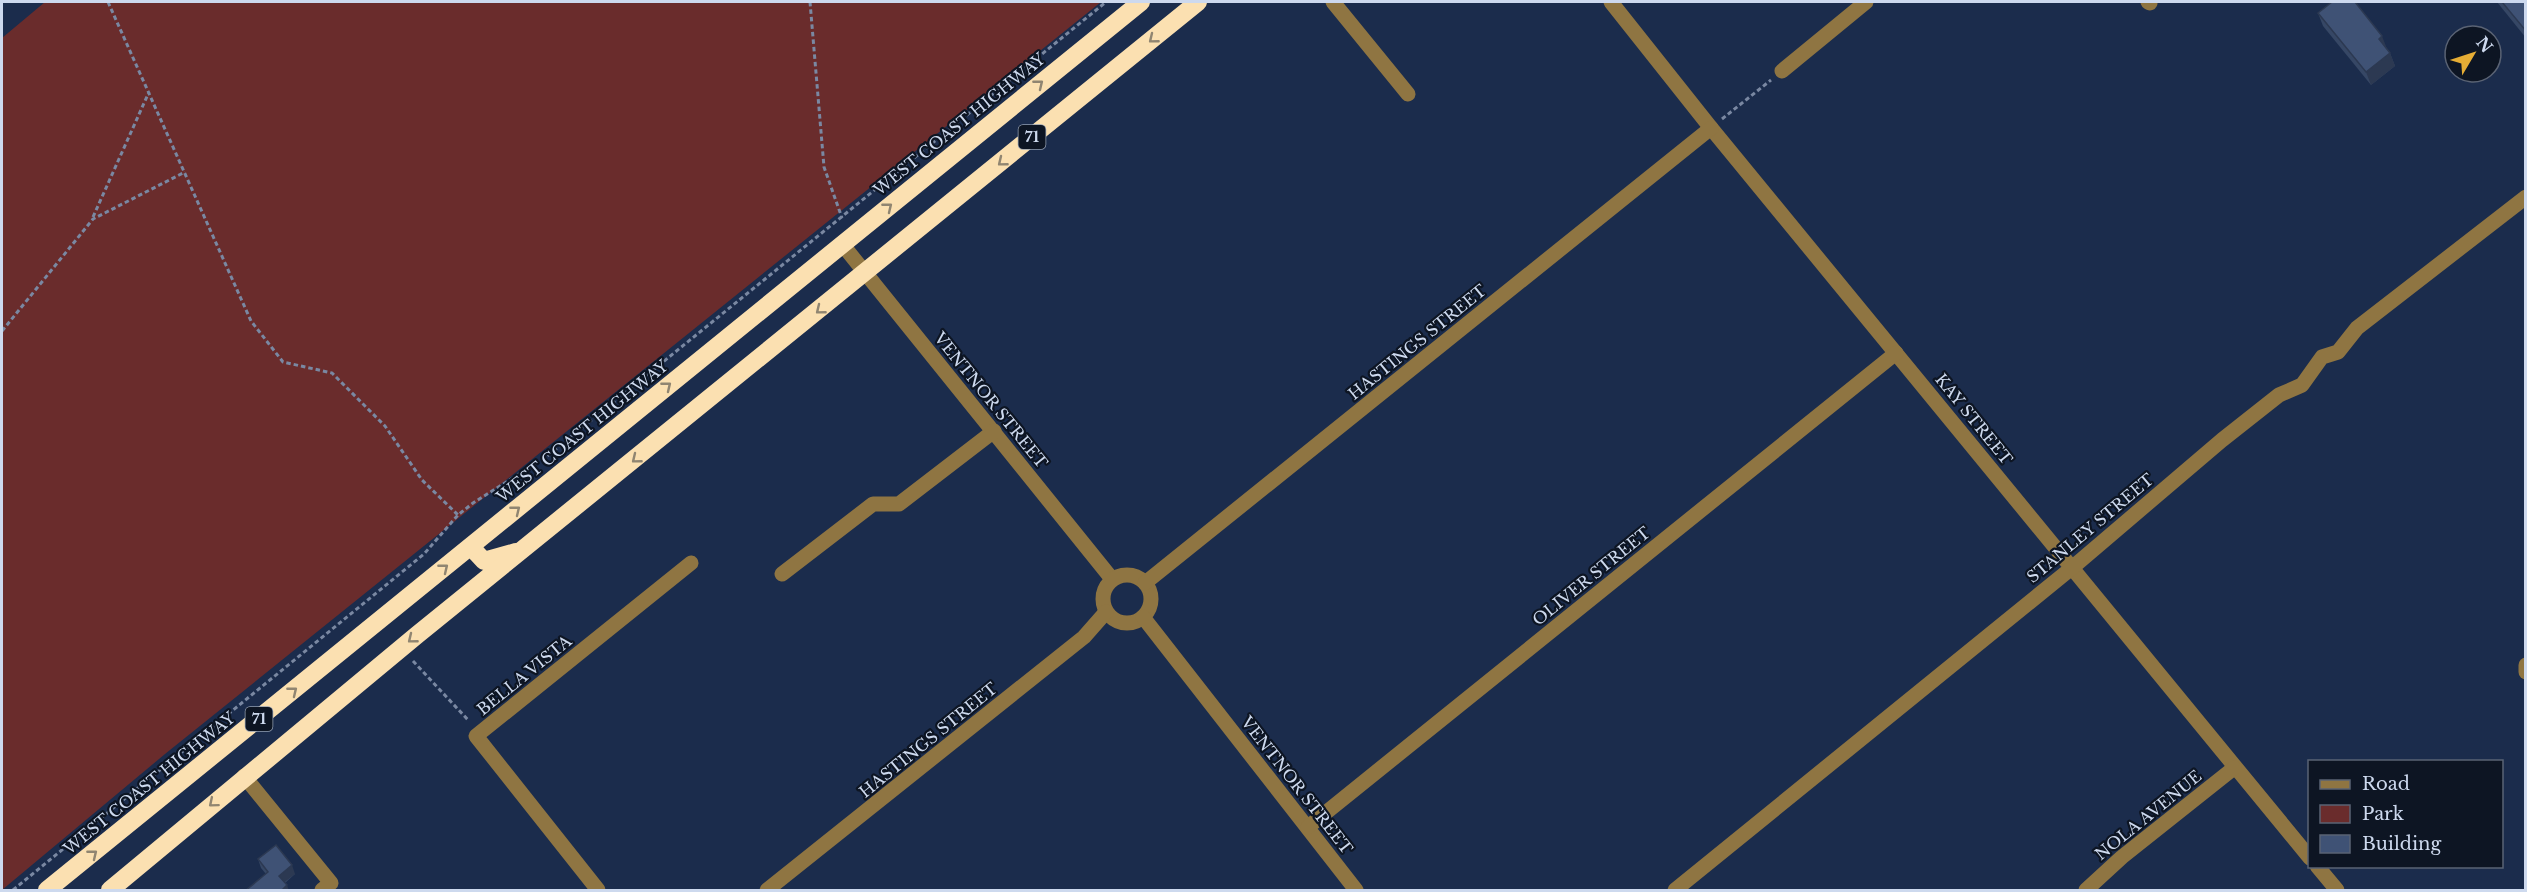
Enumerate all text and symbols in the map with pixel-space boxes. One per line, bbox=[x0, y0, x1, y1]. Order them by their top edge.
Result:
north arrow bbox=[2443, 24, 2503, 84]
one-way arrow bbox=[1149, 31, 1160, 42]
text: N bbox=[2472, 32, 2497, 57]
street label: WEST COAST HIGHWAY bbox=[868, 48, 1049, 200]
one-way arrow bbox=[1032, 80, 1043, 91]
road number: 71 bbox=[1018, 125, 1046, 149]
one-way arrow bbox=[998, 155, 1009, 166]
one-way arrow bbox=[881, 203, 892, 214]
street label: HASTINGS STREET bbox=[1344, 280, 1490, 404]
one-way arrow bbox=[816, 303, 827, 314]
street label: VENTNOR STREET bbox=[929, 327, 1052, 472]
street label: WEST COAST HIGHWAY bbox=[491, 355, 672, 507]
street label: KAY STREET bbox=[1931, 370, 2017, 469]
one-way arrow bbox=[660, 383, 671, 394]
one-way arrow bbox=[632, 451, 643, 462]
street label: STANLEY STREET bbox=[2023, 469, 2158, 587]
one-way arrow bbox=[509, 506, 520, 517]
street label: OLIVER STREET bbox=[1528, 522, 1654, 630]
one-way arrow bbox=[438, 564, 449, 575]
street label: BELLA VISTA bbox=[473, 630, 576, 719]
one-way arrow bbox=[408, 632, 419, 643]
street label: HASTINGS STREET bbox=[855, 678, 1001, 802]
one-way arrow bbox=[286, 687, 297, 698]
street label: WEST COAST HIGHWAY bbox=[58, 707, 239, 859]
road number: 71 bbox=[246, 707, 272, 731]
street label: VENTNOR STREET bbox=[1236, 711, 1357, 858]
legend bbox=[2308, 760, 2503, 868]
street label: NOLA AVENUE bbox=[2091, 766, 2205, 864]
text: Road bbox=[2362, 773, 2410, 795]
one-way arrow bbox=[209, 796, 220, 807]
text: Park bbox=[2362, 803, 2404, 825]
text: Building bbox=[2362, 833, 2441, 855]
one-way arrow bbox=[86, 850, 97, 861]

